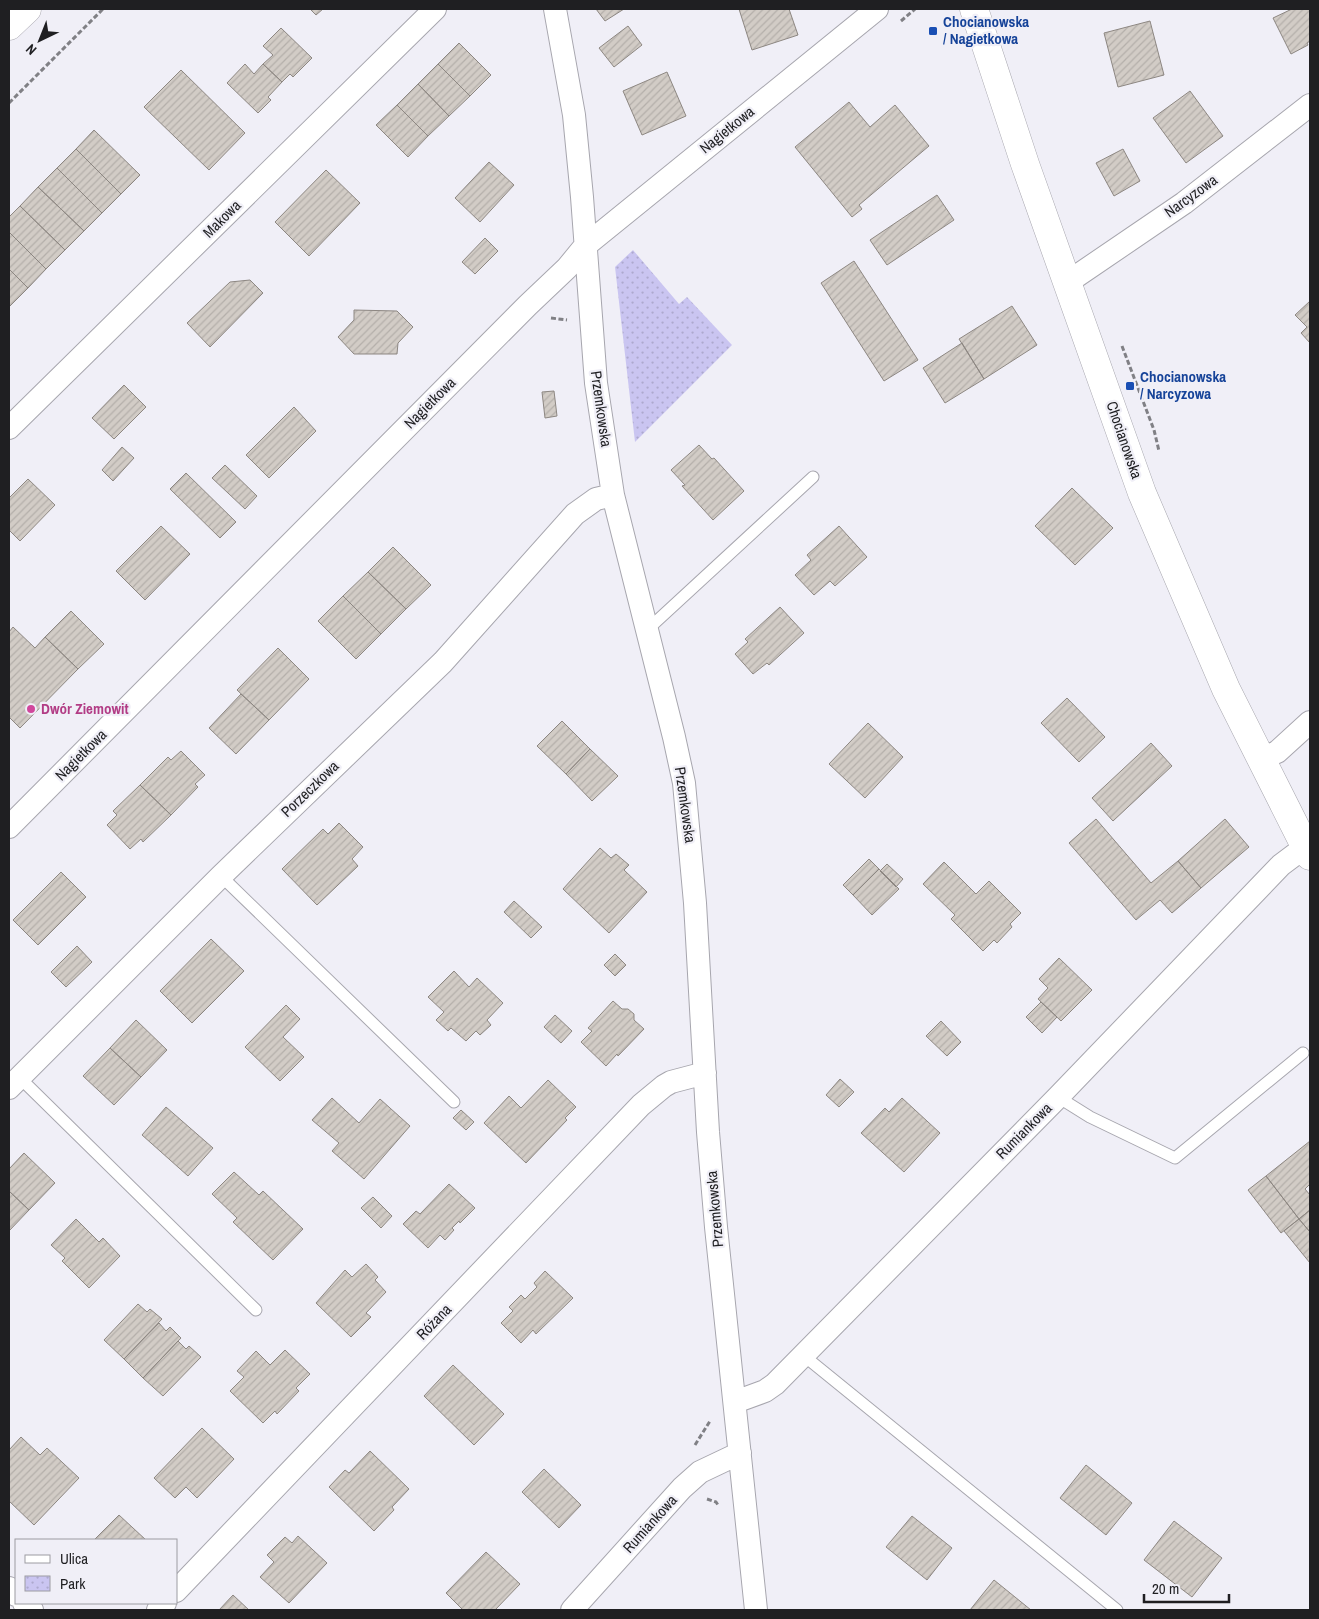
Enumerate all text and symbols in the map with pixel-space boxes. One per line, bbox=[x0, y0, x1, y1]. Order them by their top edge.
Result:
place label: Chocianowska / Nagietkowa bbox=[943, 11, 1029, 49]
north arrow bbox=[15, 15, 65, 65]
marker: Chocianowska / Nagietkowa bbox=[927, 25, 939, 37]
text: N bbox=[22, 40, 40, 59]
street label: Nagietkowa bbox=[695, 101, 759, 158]
street label: Narcyzowa bbox=[1160, 169, 1222, 222]
street label: Makowa bbox=[198, 195, 245, 242]
place label: Chocianowska / Narcyzowa bbox=[1140, 366, 1226, 404]
street label: Przemkowska bbox=[586, 370, 617, 448]
street label: Nagietkowa bbox=[399, 372, 460, 433]
marker: Chocianowska / Narcyzowa bbox=[1124, 380, 1136, 392]
street label: Chocianowska bbox=[1101, 398, 1148, 482]
place label: Dwór Ziemowit bbox=[41, 698, 128, 719]
marker: Dwór Ziemowit bbox=[25, 703, 37, 715]
street label: Nagietkowa bbox=[50, 724, 111, 785]
street label: Porzeczkowa bbox=[276, 756, 343, 822]
street label: Przemkowska bbox=[670, 766, 701, 844]
street label: Rumiankowa bbox=[991, 1098, 1057, 1163]
street label: Przemkowska bbox=[701, 1170, 728, 1248]
street label: Różana bbox=[411, 1299, 456, 1344]
street label: Rumiankowa bbox=[618, 1490, 682, 1557]
legend bbox=[15, 1539, 178, 1604]
text: Ulica bbox=[60, 1548, 88, 1569]
scale bar bbox=[1144, 1572, 1229, 1604]
text: Park bbox=[60, 1573, 86, 1594]
text: 20 m bbox=[1152, 1578, 1179, 1599]

